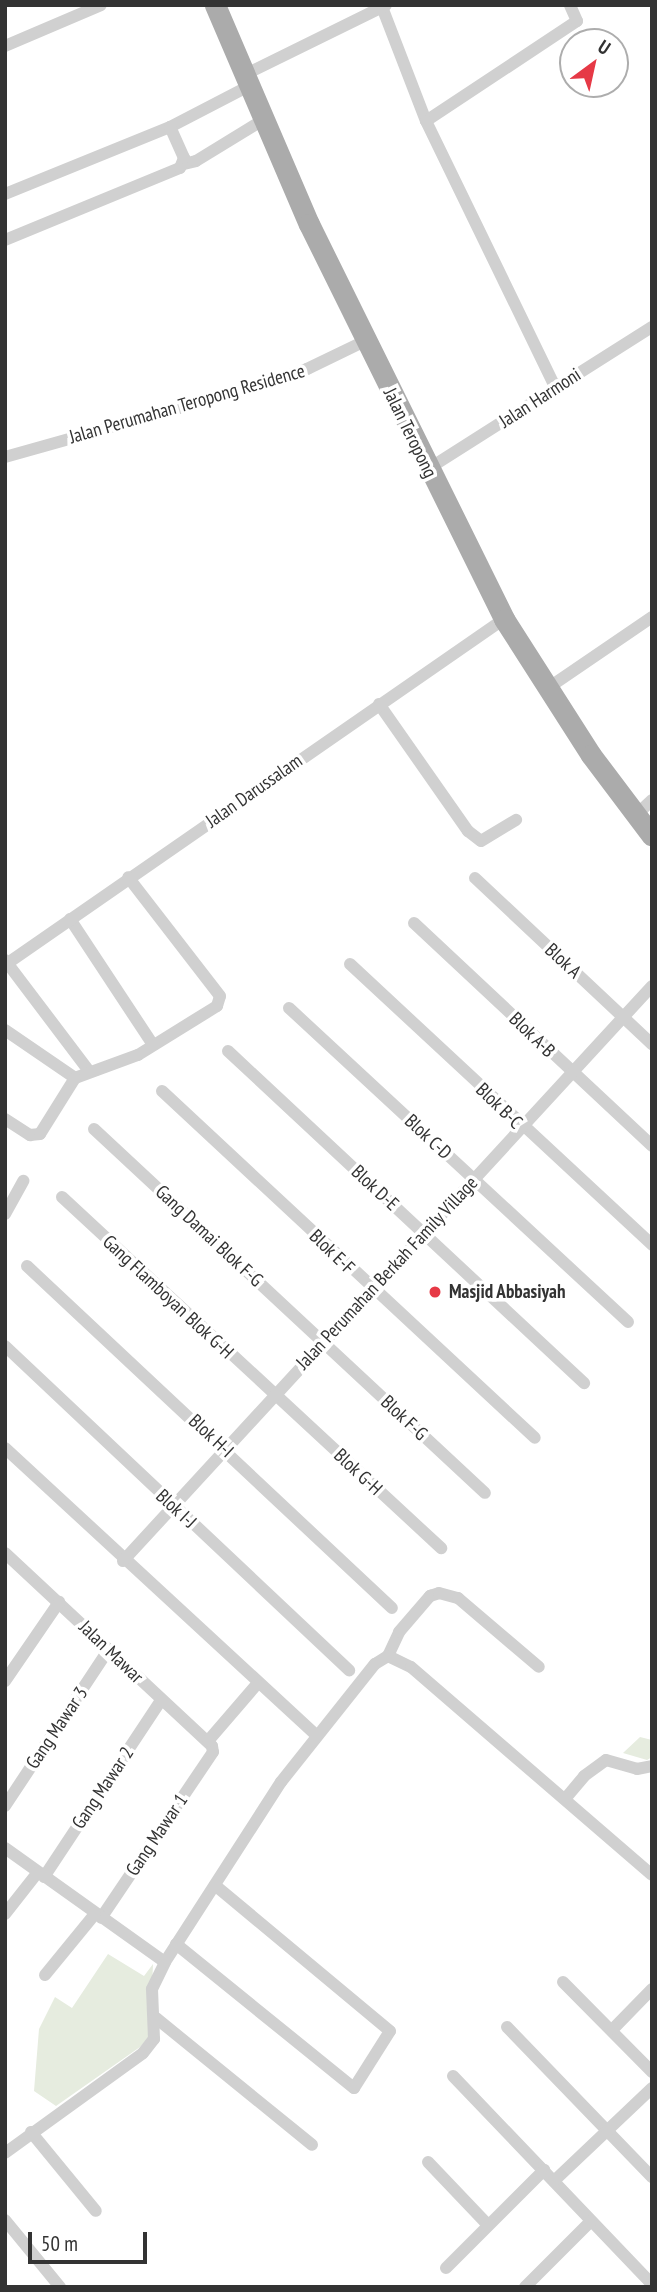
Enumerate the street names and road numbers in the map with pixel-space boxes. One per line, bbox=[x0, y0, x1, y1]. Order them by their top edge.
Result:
street label: Jalan Perumahan Teropong Residence bbox=[66, 359, 308, 449]
street label: Jalan Harmoni bbox=[495, 363, 585, 433]
street label: Jalan Teropong bbox=[378, 384, 442, 482]
street label: Jalan Darussalam bbox=[201, 749, 307, 833]
street label: Blok A bbox=[540, 938, 586, 984]
street label: Blok A-B bbox=[504, 1007, 560, 1063]
street label: Blok B-C bbox=[471, 1078, 527, 1134]
street label: Blok C-D bbox=[400, 1110, 456, 1164]
street label: Blok D-E bbox=[347, 1160, 403, 1216]
street label: Jalan Perumahan Berkah Family Village bbox=[291, 1171, 483, 1375]
street label: Gang Damai Blok F-G bbox=[150, 1180, 268, 1292]
street label: Blok E-F bbox=[304, 1225, 360, 1279]
street label: Gang Flamboyan Blok G-H bbox=[98, 1230, 238, 1364]
street label: Blok F-G bbox=[376, 1391, 432, 1445]
street label: Blok H-I bbox=[184, 1410, 238, 1462]
street label: Blok G-H bbox=[329, 1444, 387, 1500]
street label: Blok I-J bbox=[151, 1484, 201, 1534]
street label: Jalan Mawar bbox=[74, 1616, 148, 1688]
street label: Gang Mawar 3 bbox=[21, 1683, 93, 1773]
street label: Gang Mawar 2 bbox=[67, 1743, 139, 1833]
street label: Gang Mawar 1 bbox=[121, 1790, 193, 1880]

